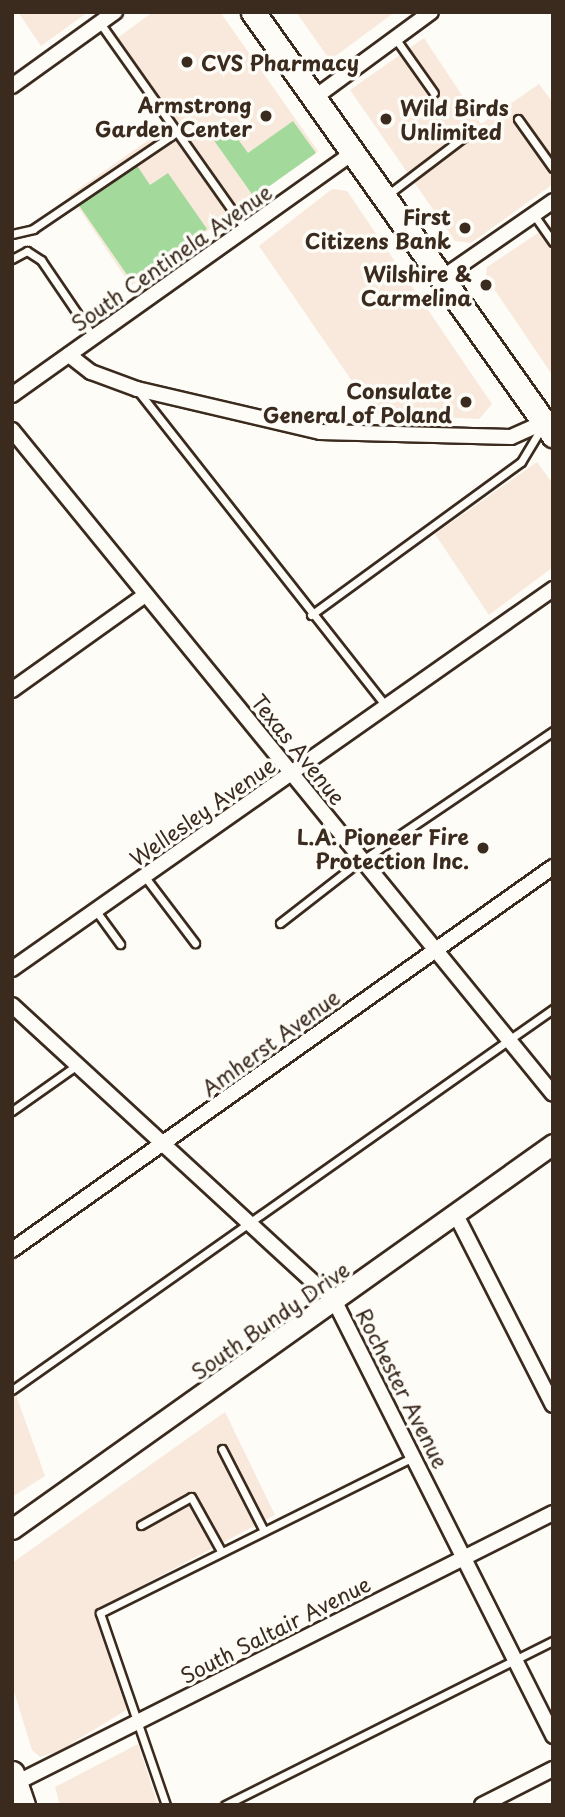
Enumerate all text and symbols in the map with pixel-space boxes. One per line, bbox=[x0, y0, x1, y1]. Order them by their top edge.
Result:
place label: CVS Pharmacy bbox=[201, 49, 361, 75]
marker: CVS Pharmacy bbox=[179, 54, 195, 70]
place label: Armstrong Garden Center bbox=[94, 91, 252, 141]
place label: Wild Birds Unlimited bbox=[400, 94, 511, 144]
marker: Armstrong Garden Center bbox=[258, 108, 274, 124]
marker: Wild Birds Unlimited bbox=[378, 111, 394, 127]
street label: South Centinela Avenue bbox=[66, 178, 276, 336]
place label: First Citizens Bank bbox=[305, 203, 451, 253]
marker: First Citizens Bank bbox=[457, 220, 473, 236]
place label: Wilshire & Carmelina bbox=[361, 260, 472, 310]
marker: Wilshire & Carmelina bbox=[478, 277, 494, 293]
place label: Consulate General of Poland bbox=[262, 377, 452, 427]
marker: Consulate General of Poland bbox=[458, 394, 474, 410]
street label: Texas Avenue bbox=[247, 689, 351, 809]
street label: Wellesley Avenue bbox=[124, 751, 280, 871]
place label: L.A. Pioneer Fire Protection Inc. bbox=[295, 823, 469, 873]
marker: L.A. Pioneer Fire Protection Inc. bbox=[475, 840, 491, 856]
street label: Amherst Avenue bbox=[196, 983, 344, 1101]
street label: South Bundy Drive bbox=[185, 1255, 355, 1385]
street label: Rochester Avenue bbox=[352, 1303, 454, 1473]
street label: South Saltair Avenue bbox=[175, 1570, 375, 1688]

